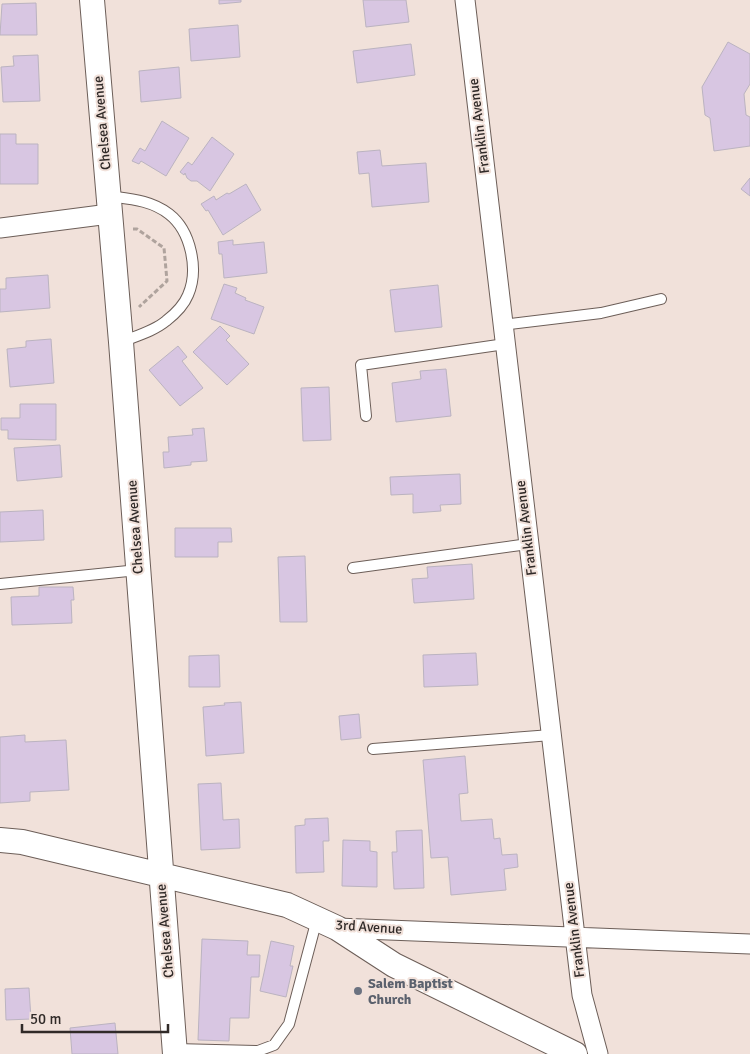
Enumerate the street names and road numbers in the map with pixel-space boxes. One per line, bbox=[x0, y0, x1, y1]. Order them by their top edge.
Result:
street label: Chelsea Avenue bbox=[89, 75, 115, 171]
street label: Franklin Avenue bbox=[465, 77, 493, 175]
street label: Chelsea Avenue bbox=[123, 479, 147, 575]
street label: Franklin Avenue bbox=[512, 479, 540, 577]
street label: Franklin Avenue bbox=[560, 881, 588, 979]
street label: Chelsea Avenue bbox=[152, 883, 178, 979]
street label: 3rd Avenue bbox=[335, 916, 403, 938]

